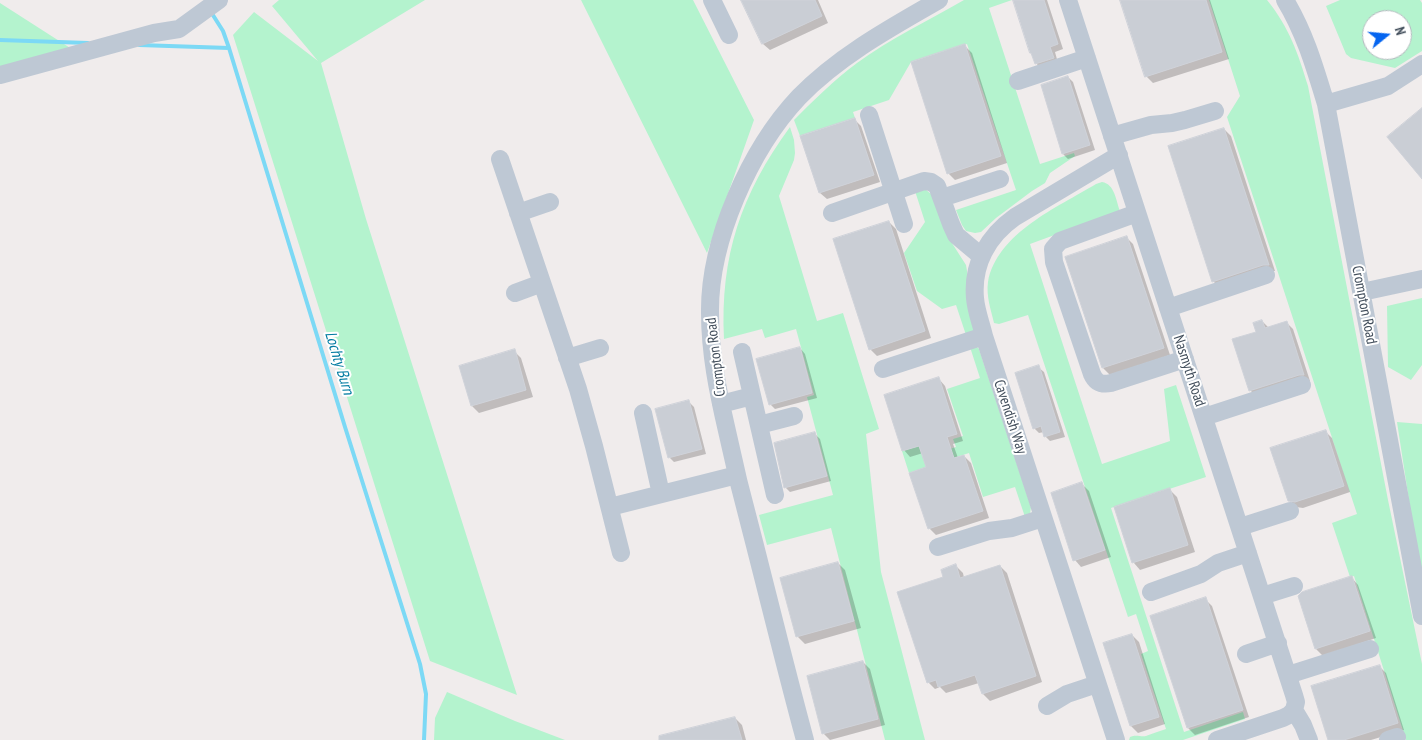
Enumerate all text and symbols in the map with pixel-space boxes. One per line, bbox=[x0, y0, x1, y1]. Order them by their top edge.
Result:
north arrow bbox=[1362, 10, 1412, 60]
text: N bbox=[1391, 25, 1410, 37]
street label: Crompton Road bbox=[1348, 264, 1380, 346]
street label: Crompton Road bbox=[702, 317, 730, 397]
water label: Lochty Burn bbox=[320, 329, 358, 397]
street label: Nasmyth Road bbox=[1169, 333, 1209, 409]
street label: Cavendish Way bbox=[990, 378, 1030, 456]

